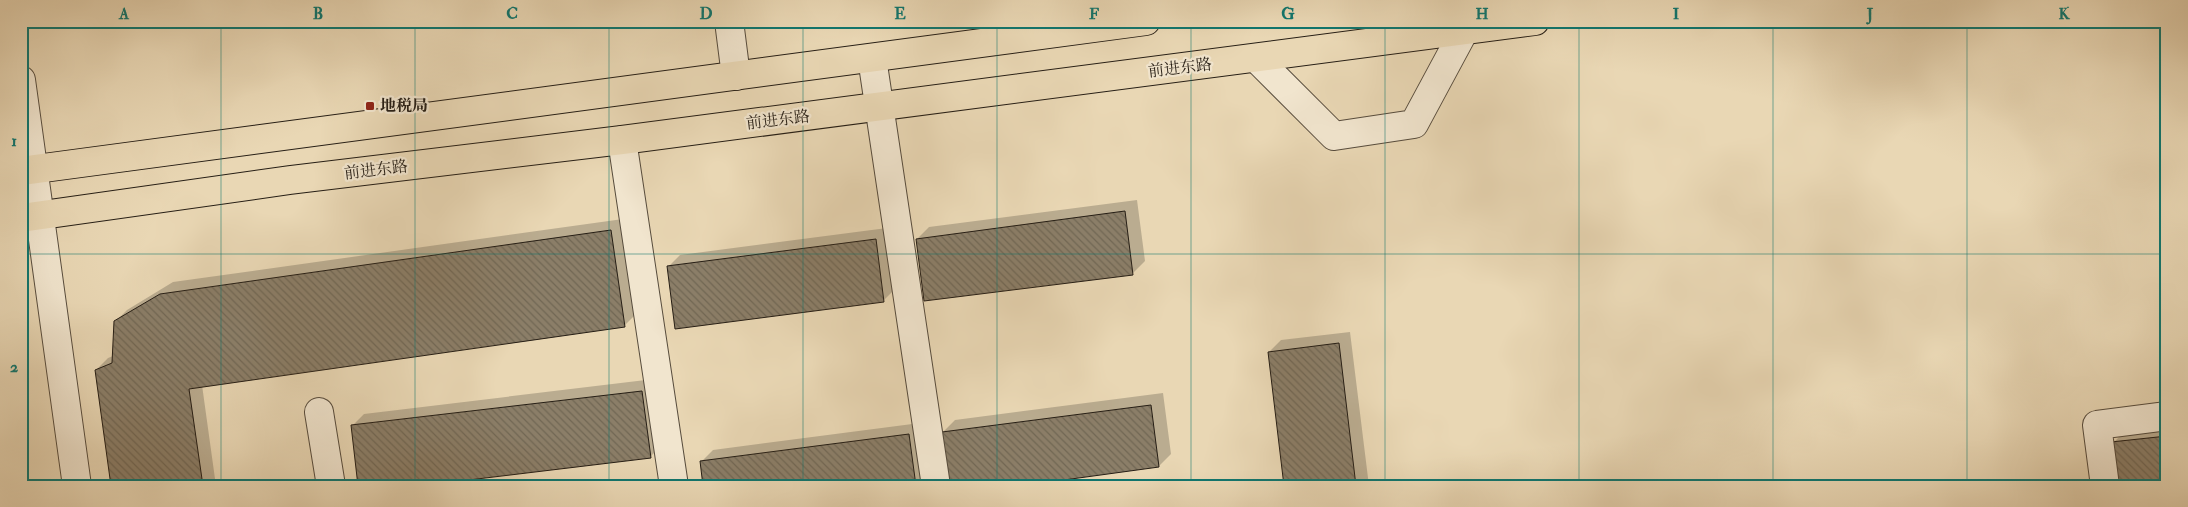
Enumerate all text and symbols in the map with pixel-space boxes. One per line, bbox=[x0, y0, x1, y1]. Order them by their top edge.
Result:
text: A bbox=[118, 4, 130, 24]
text: B bbox=[313, 4, 323, 24]
text: C bbox=[506, 4, 518, 24]
text: D bbox=[699, 4, 713, 24]
text: E bbox=[894, 4, 906, 24]
text: F bbox=[1089, 4, 1099, 24]
text: G bbox=[1281, 4, 1295, 24]
text: H bbox=[1475, 4, 1489, 24]
text: I bbox=[1673, 4, 1680, 24]
text: J bbox=[1866, 4, 1874, 25]
text: K bbox=[2058, 4, 2070, 24]
street label: 前进东路 bbox=[1147, 54, 1213, 82]
place label: 地税局 bbox=[380, 96, 428, 116]
marker: 地税局 bbox=[364, 100, 376, 112]
street label: 前进东路 bbox=[745, 106, 811, 134]
text: 1 bbox=[11, 131, 17, 151]
street label: 前进东路 bbox=[343, 156, 409, 184]
text: 2 bbox=[10, 357, 18, 377]

